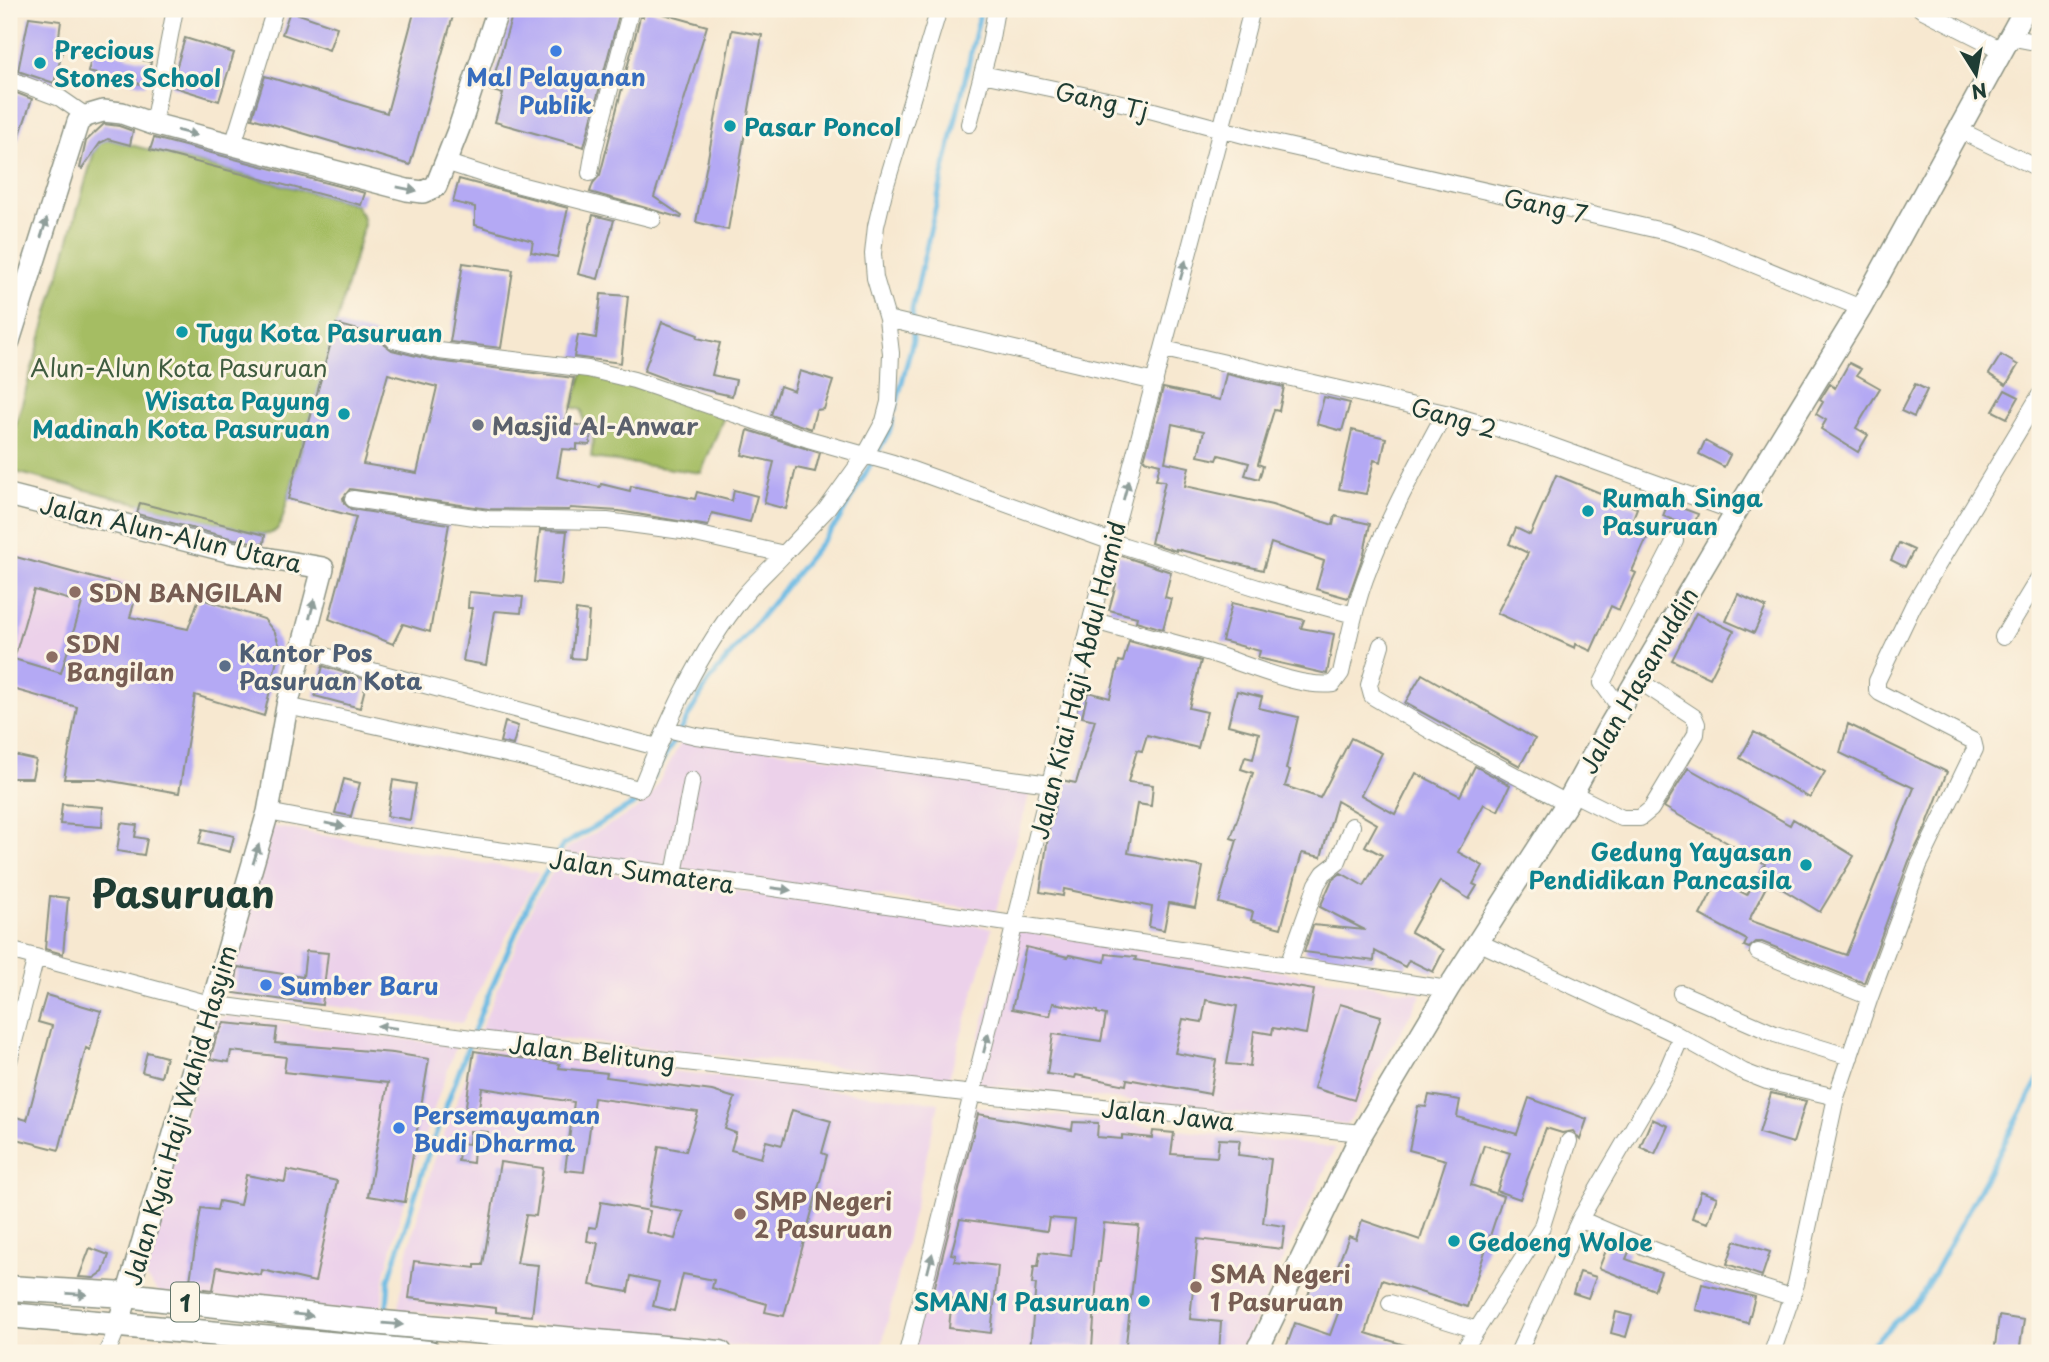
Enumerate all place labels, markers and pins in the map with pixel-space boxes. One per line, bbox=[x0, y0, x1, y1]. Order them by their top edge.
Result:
place label: Precious Stones School bbox=[54, 31, 221, 95]
marker: Mal Pelayanan Publik bbox=[548, 43, 564, 59]
marker: Precious Stones School bbox=[32, 55, 48, 71]
place label: Mal Pelayanan Publik bbox=[466, 58, 646, 122]
place label: Pasar Poncol bbox=[744, 108, 901, 144]
marker: Pasar Poncol bbox=[722, 118, 738, 134]
place label: Tugu Kota Pasuruan bbox=[196, 314, 443, 350]
marker: Tugu Kota Pasuruan bbox=[174, 324, 190, 340]
place label: Wisata Payung Madinah Kota Pasuruan bbox=[32, 382, 330, 446]
marker: Wisata Payung Madinah Kota Pasuruan bbox=[336, 406, 352, 422]
place label: Masjid Al-Anwar bbox=[492, 407, 699, 443]
marker: Masjid Al-Anwar bbox=[470, 417, 486, 433]
place label: Rumah Singa Pasuruan bbox=[1602, 479, 1763, 543]
marker: Rumah Singa Pasuruan bbox=[1580, 503, 1596, 519]
place label: SDN BANGILAN bbox=[89, 574, 283, 610]
marker: SDN BANGILAN bbox=[67, 584, 83, 600]
place label: SDN Bangilan bbox=[66, 625, 174, 689]
place label: Kantor Pos Pasuruan Kota bbox=[239, 634, 423, 698]
marker: SDN Bangilan bbox=[44, 649, 60, 665]
marker: Kantor Pos Pasuruan Kota bbox=[217, 658, 233, 674]
place label: Gedung Yayasan Pendidikan Pancasila bbox=[1528, 833, 1792, 897]
marker: Gedung Yayasan Pendidikan Pancasila bbox=[1798, 857, 1814, 873]
place label: Sumber Baru bbox=[280, 967, 439, 1003]
marker: Sumber Baru bbox=[258, 977, 274, 993]
place label: Persemayaman Budi Dharma bbox=[413, 1096, 600, 1160]
marker: Persemayaman Budi Dharma bbox=[391, 1120, 407, 1136]
place label: SMP Negeri 2 Pasuruan bbox=[754, 1182, 892, 1246]
marker: SMP Negeri 2 Pasuruan bbox=[732, 1206, 748, 1222]
place label: Gedoeng Woloe bbox=[1468, 1223, 1653, 1259]
marker: Gedoeng Woloe bbox=[1446, 1233, 1462, 1249]
place label: SMA Negeri 1 Pasuruan bbox=[1210, 1255, 1351, 1319]
marker: SMA Negeri 1 Pasuruan bbox=[1188, 1279, 1204, 1295]
place label: SMAN 1 Pasuruan bbox=[913, 1283, 1130, 1319]
marker: SMAN 1 Pasuruan bbox=[1136, 1293, 1152, 1309]

